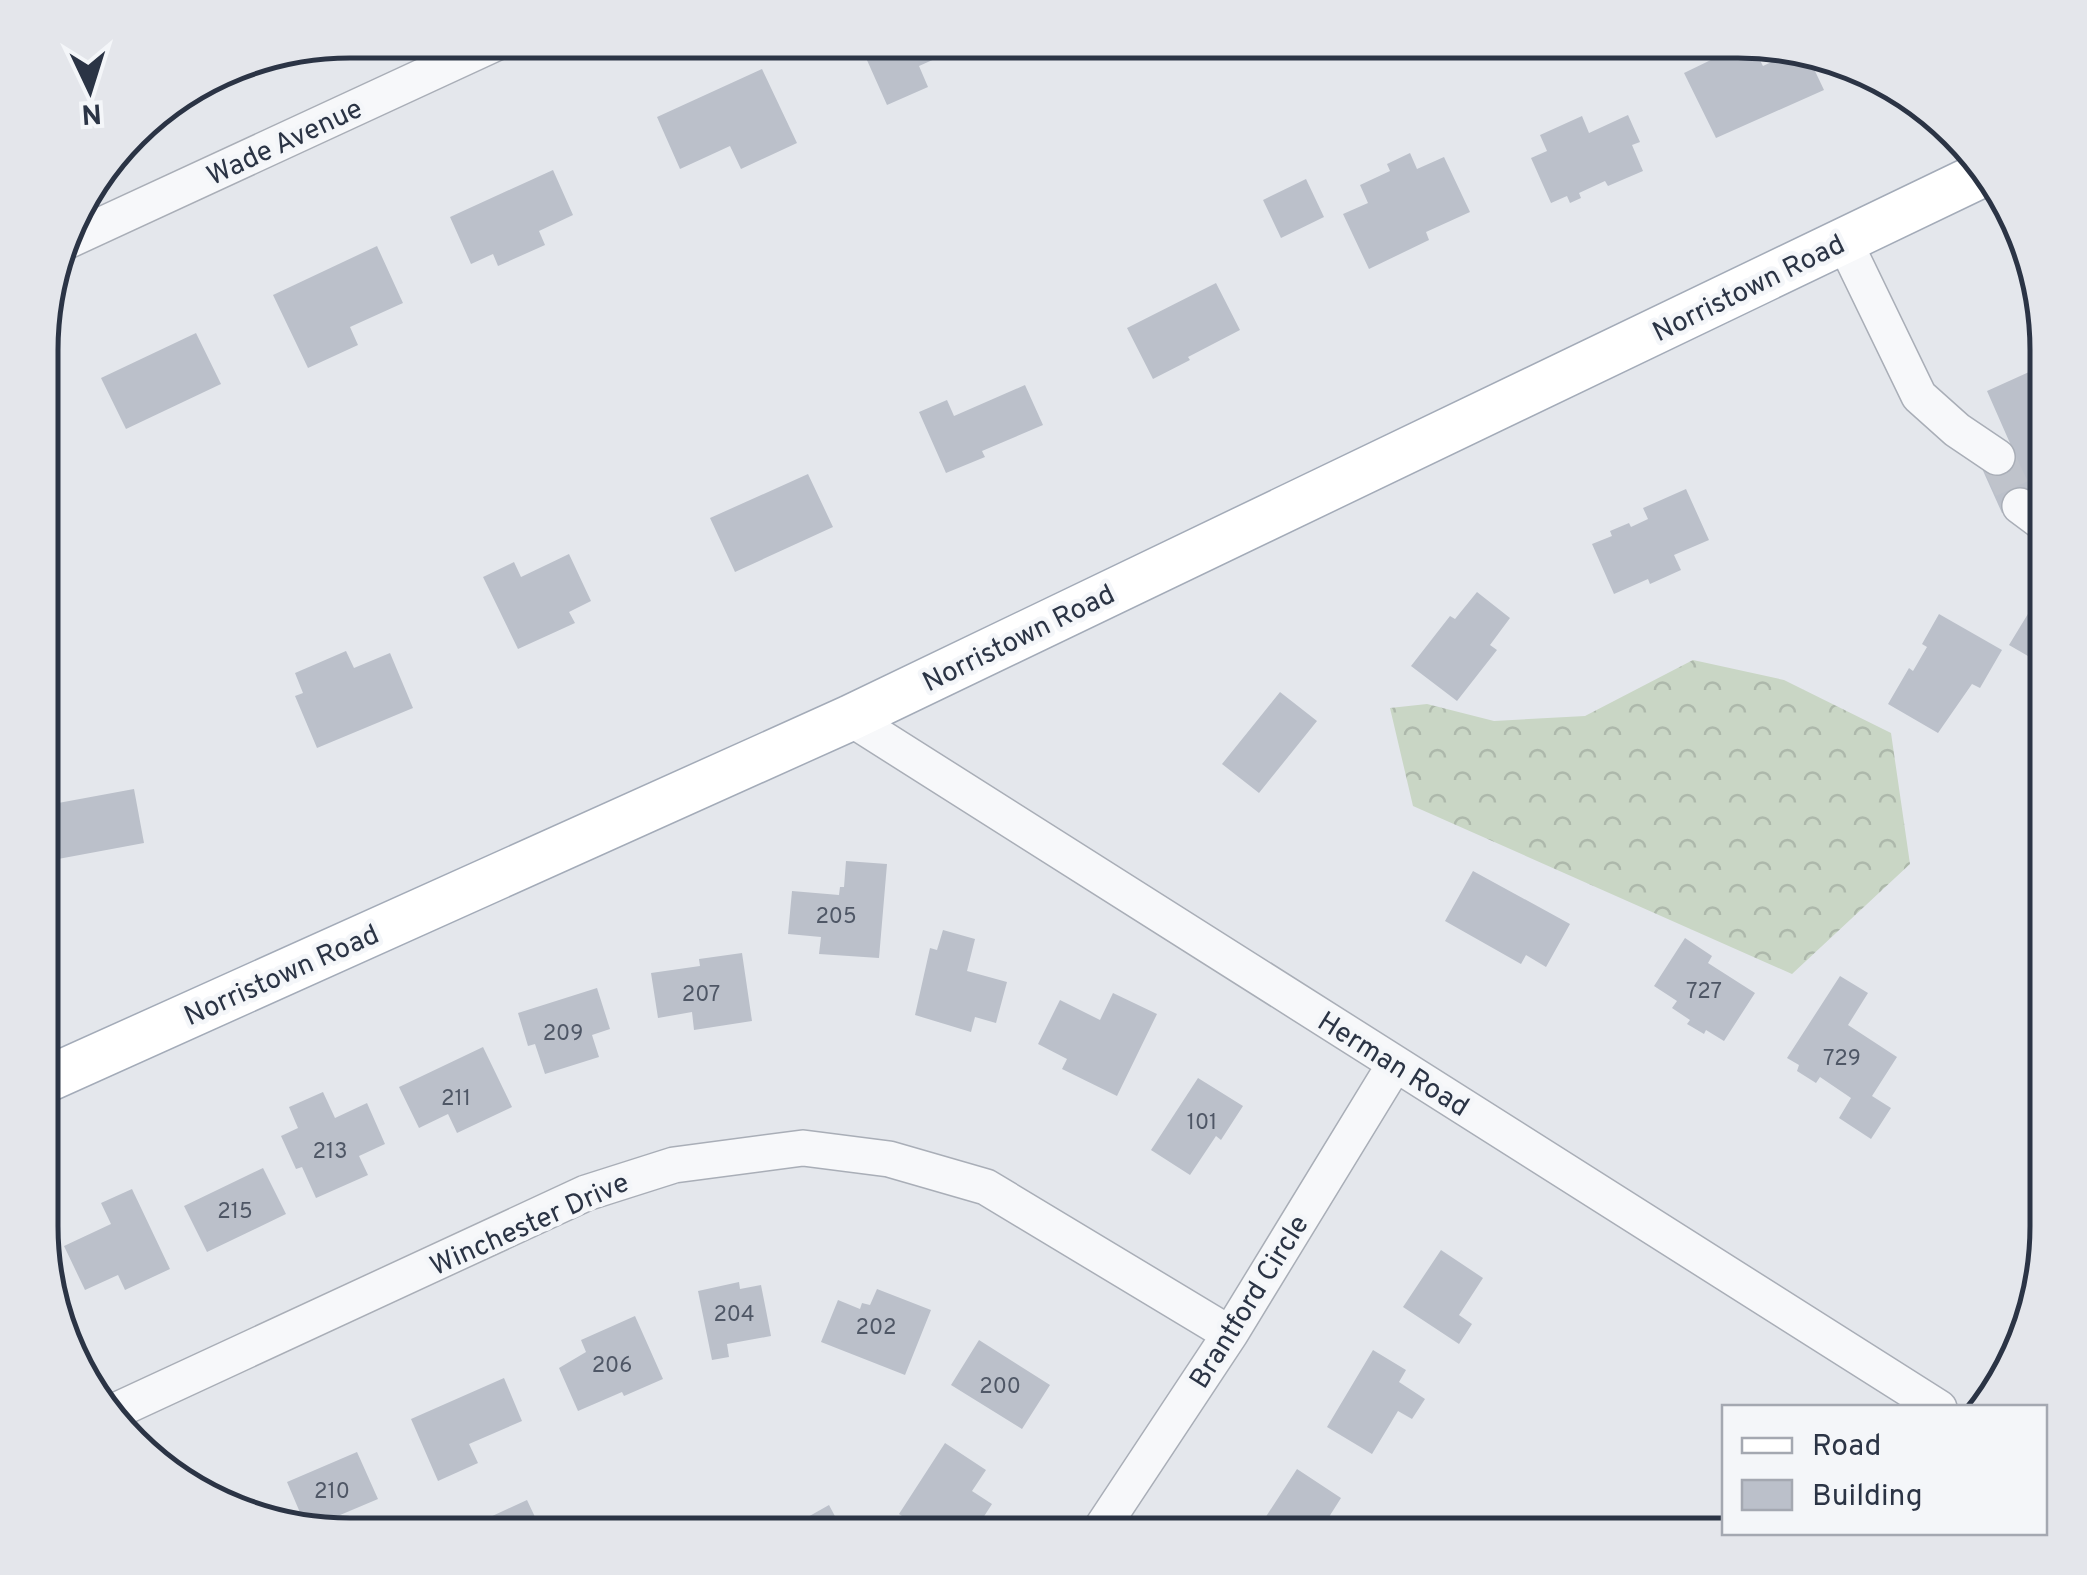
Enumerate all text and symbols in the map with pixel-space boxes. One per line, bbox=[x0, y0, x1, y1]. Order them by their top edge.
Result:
north arrow bbox=[40, 40, 140, 140]
street label: Wade Avenue bbox=[202, 92, 369, 195]
text: N bbox=[80, 93, 103, 131]
street label: Norristown Road bbox=[1647, 228, 1851, 352]
street label: Norristown Road bbox=[917, 578, 1121, 702]
house number: 205 bbox=[815, 904, 857, 931]
street label: Norristown Road bbox=[179, 918, 385, 1036]
house number: 727 bbox=[1686, 979, 1722, 1006]
house number: 207 bbox=[682, 982, 720, 1009]
street label: Herman Road bbox=[1310, 1005, 1475, 1126]
house number: 209 bbox=[543, 1021, 583, 1048]
house number: 729 bbox=[1823, 1046, 1861, 1073]
house number: 211 bbox=[441, 1086, 471, 1113]
house number: 101 bbox=[1187, 1110, 1217, 1137]
house number: 213 bbox=[313, 1139, 347, 1166]
street label: Winchester Drive bbox=[425, 1166, 635, 1286]
house number: 215 bbox=[217, 1199, 253, 1226]
street label: Brantford Circle bbox=[1183, 1209, 1318, 1396]
house number: 204 bbox=[713, 1302, 755, 1329]
house number: 202 bbox=[855, 1315, 897, 1342]
house number: 206 bbox=[592, 1353, 632, 1380]
house number: 200 bbox=[979, 1374, 1021, 1401]
legend bbox=[1722, 1405, 2047, 1535]
text: Road bbox=[1812, 1429, 1881, 1466]
house number: 210 bbox=[314, 1479, 350, 1506]
text: Building bbox=[1812, 1479, 1923, 1516]

